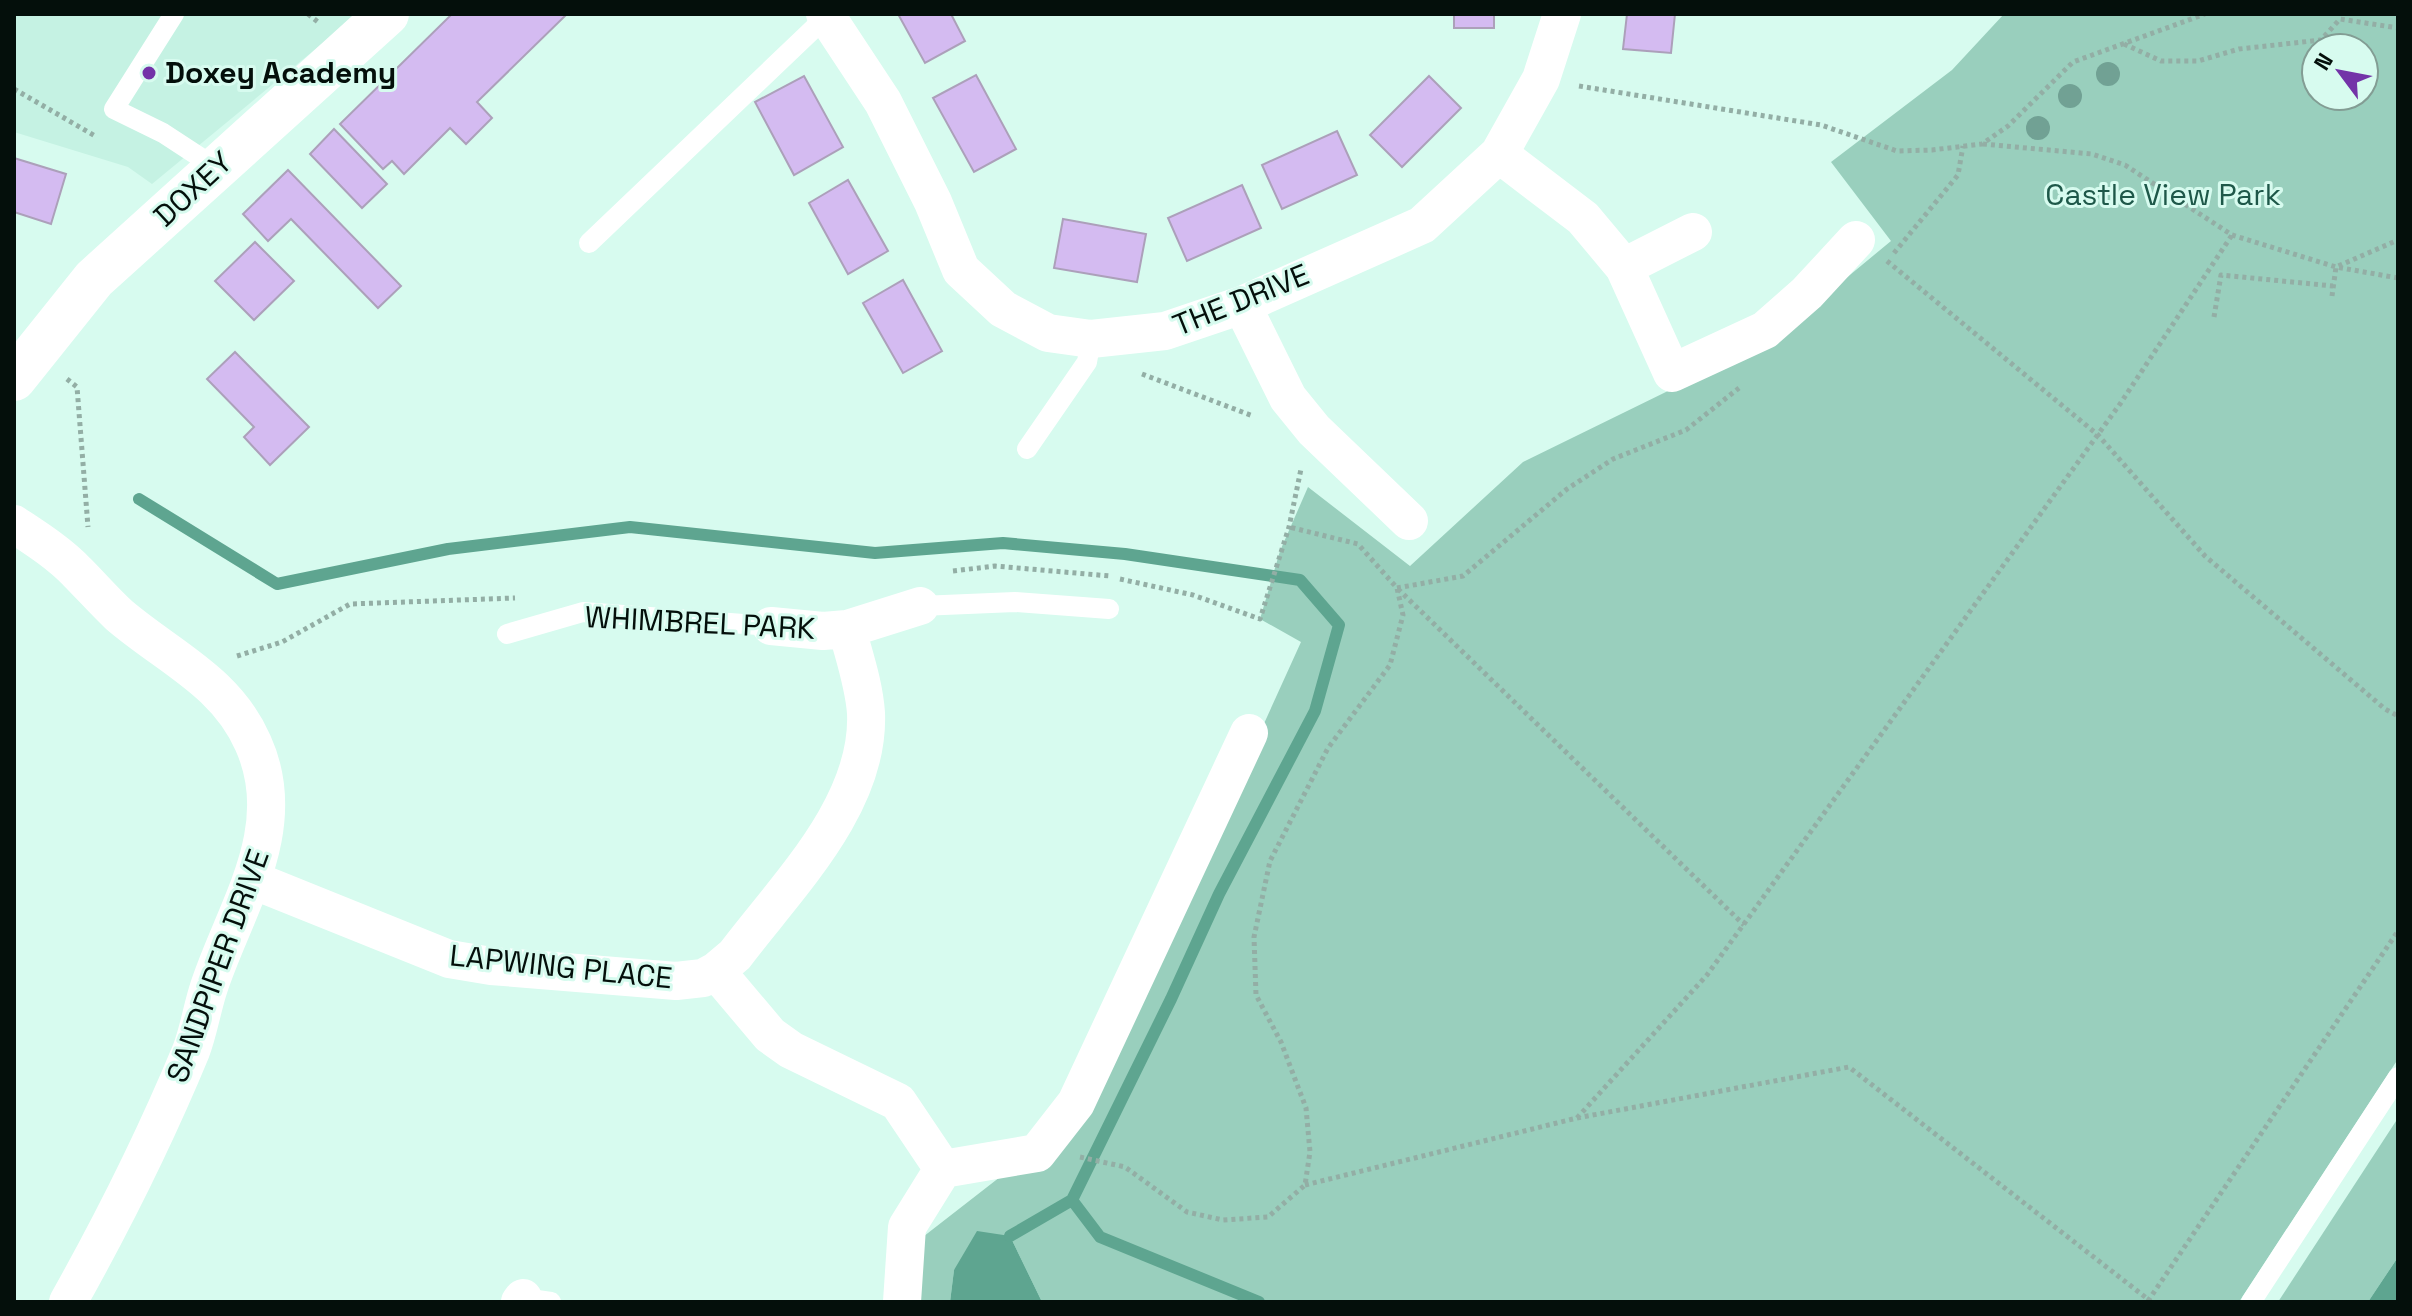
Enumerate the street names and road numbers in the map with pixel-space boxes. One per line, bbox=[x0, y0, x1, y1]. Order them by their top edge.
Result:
street label: DOXEY bbox=[145, 142, 240, 235]
street label: THE DRIVE bbox=[1167, 255, 1315, 345]
street label: WHIMBREL PARK bbox=[584, 597, 816, 648]
street label: SANDPIPER DRIVE bbox=[157, 844, 278, 1088]
street label: LAPWING PLACE bbox=[448, 935, 674, 998]

